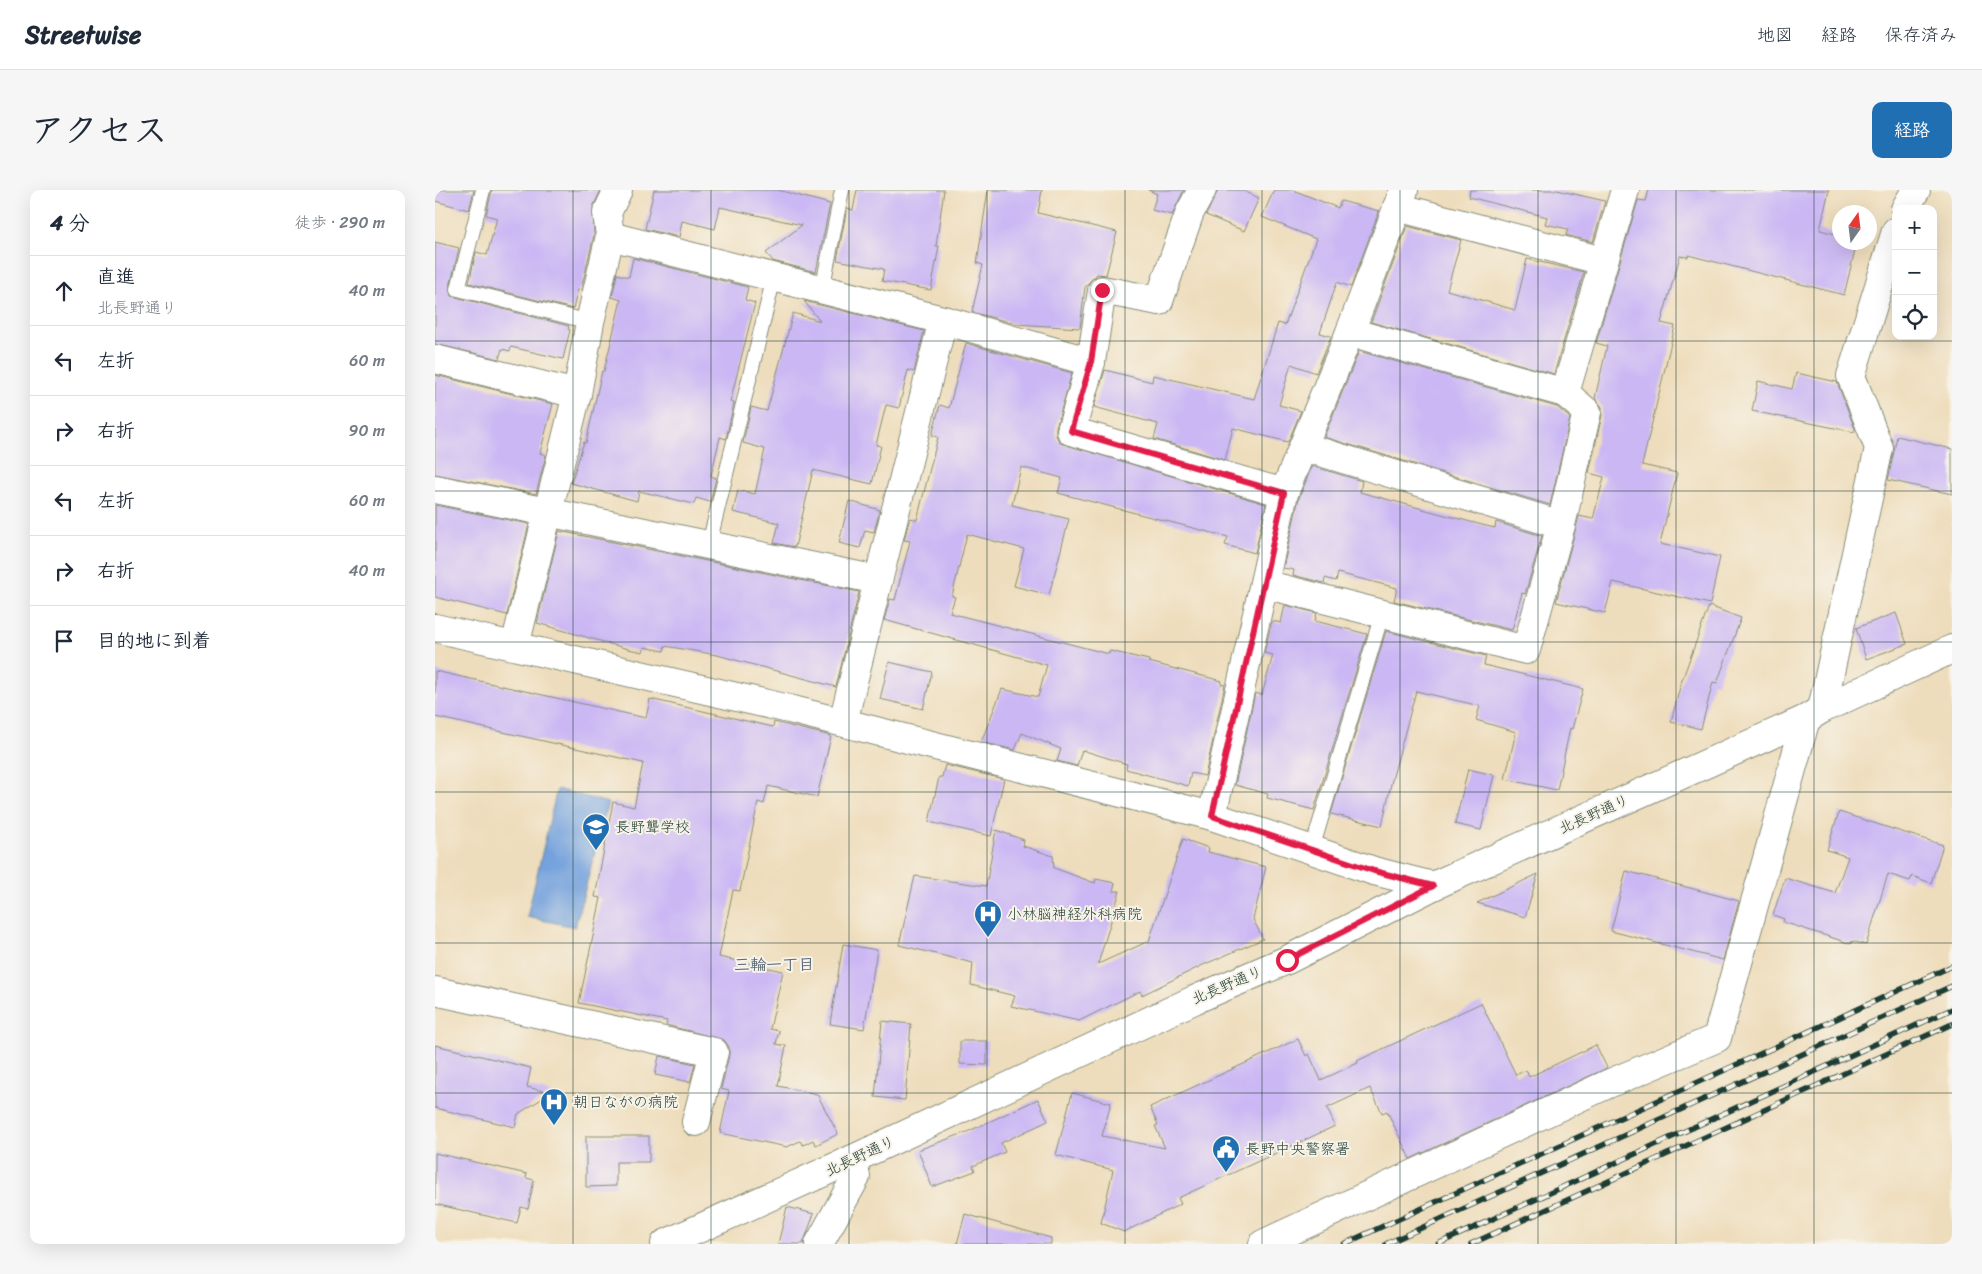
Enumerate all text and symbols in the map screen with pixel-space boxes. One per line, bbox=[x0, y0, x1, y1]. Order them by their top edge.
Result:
text: Streetwise bbox=[25, 14, 141, 56]
text: 地図 bbox=[1757, 19, 1793, 51]
text: 経路 bbox=[1821, 19, 1857, 51]
text: 保存済み bbox=[1885, 19, 1957, 51]
text: アクセス bbox=[30, 99, 168, 161]
button: 経路 bbox=[1872, 102, 1952, 158]
text: 4 分 bbox=[50, 204, 90, 242]
north arrow bbox=[1832, 205, 1877, 250]
map controls bbox=[1892, 205, 1937, 340]
button: + bbox=[1892, 205, 1937, 250]
text: 徒歩 · 290 m bbox=[295, 208, 385, 237]
button: − bbox=[1892, 250, 1937, 295]
text: 直進 bbox=[97, 260, 135, 293]
text: 40 m bbox=[348, 276, 385, 305]
icon: ahead bbox=[50, 277, 78, 305]
route end bbox=[1091, 279, 1114, 302]
text: 北長野通り bbox=[97, 293, 177, 322]
button: locate bbox=[1892, 295, 1937, 340]
text: 左折 bbox=[97, 344, 135, 377]
text: 60 m bbox=[349, 346, 385, 375]
icon: left bbox=[50, 347, 78, 375]
text: 右折 bbox=[97, 414, 135, 447]
text: 90 m bbox=[349, 416, 385, 445]
icon: right bbox=[50, 417, 78, 445]
text: 左折 bbox=[97, 484, 135, 517]
text: 60 m bbox=[349, 486, 385, 515]
icon: left bbox=[50, 487, 78, 515]
text: 右折 bbox=[97, 554, 135, 587]
text: 40 m bbox=[348, 556, 385, 585]
icon: right bbox=[50, 557, 78, 585]
text: 目的地に到着 bbox=[97, 624, 211, 657]
icon: arrive bbox=[50, 627, 78, 655]
street label: 北長野通り bbox=[1554, 787, 1634, 841]
school or university icon: 長野聾学校 bbox=[581, 812, 611, 851]
place label: 長野聾学校 bbox=[615, 814, 690, 840]
hospital icon: 小林脳神経外科病院 bbox=[973, 899, 1003, 938]
place label: 小林脳神経外科病院 bbox=[1007, 901, 1142, 927]
route start bbox=[1276, 949, 1299, 972]
district label: 三輪一丁目 bbox=[734, 950, 814, 979]
street label: 北長野通り bbox=[1187, 958, 1267, 1012]
hospital icon: 朝日ながの病院 bbox=[539, 1087, 569, 1126]
place label: 朝日ながの病院 bbox=[573, 1089, 678, 1115]
street label: 北長野通り bbox=[821, 1128, 899, 1184]
public building icon: 長野中央警察署 bbox=[1211, 1134, 1241, 1173]
place label: 長野中央警察署 bbox=[1245, 1136, 1350, 1162]

